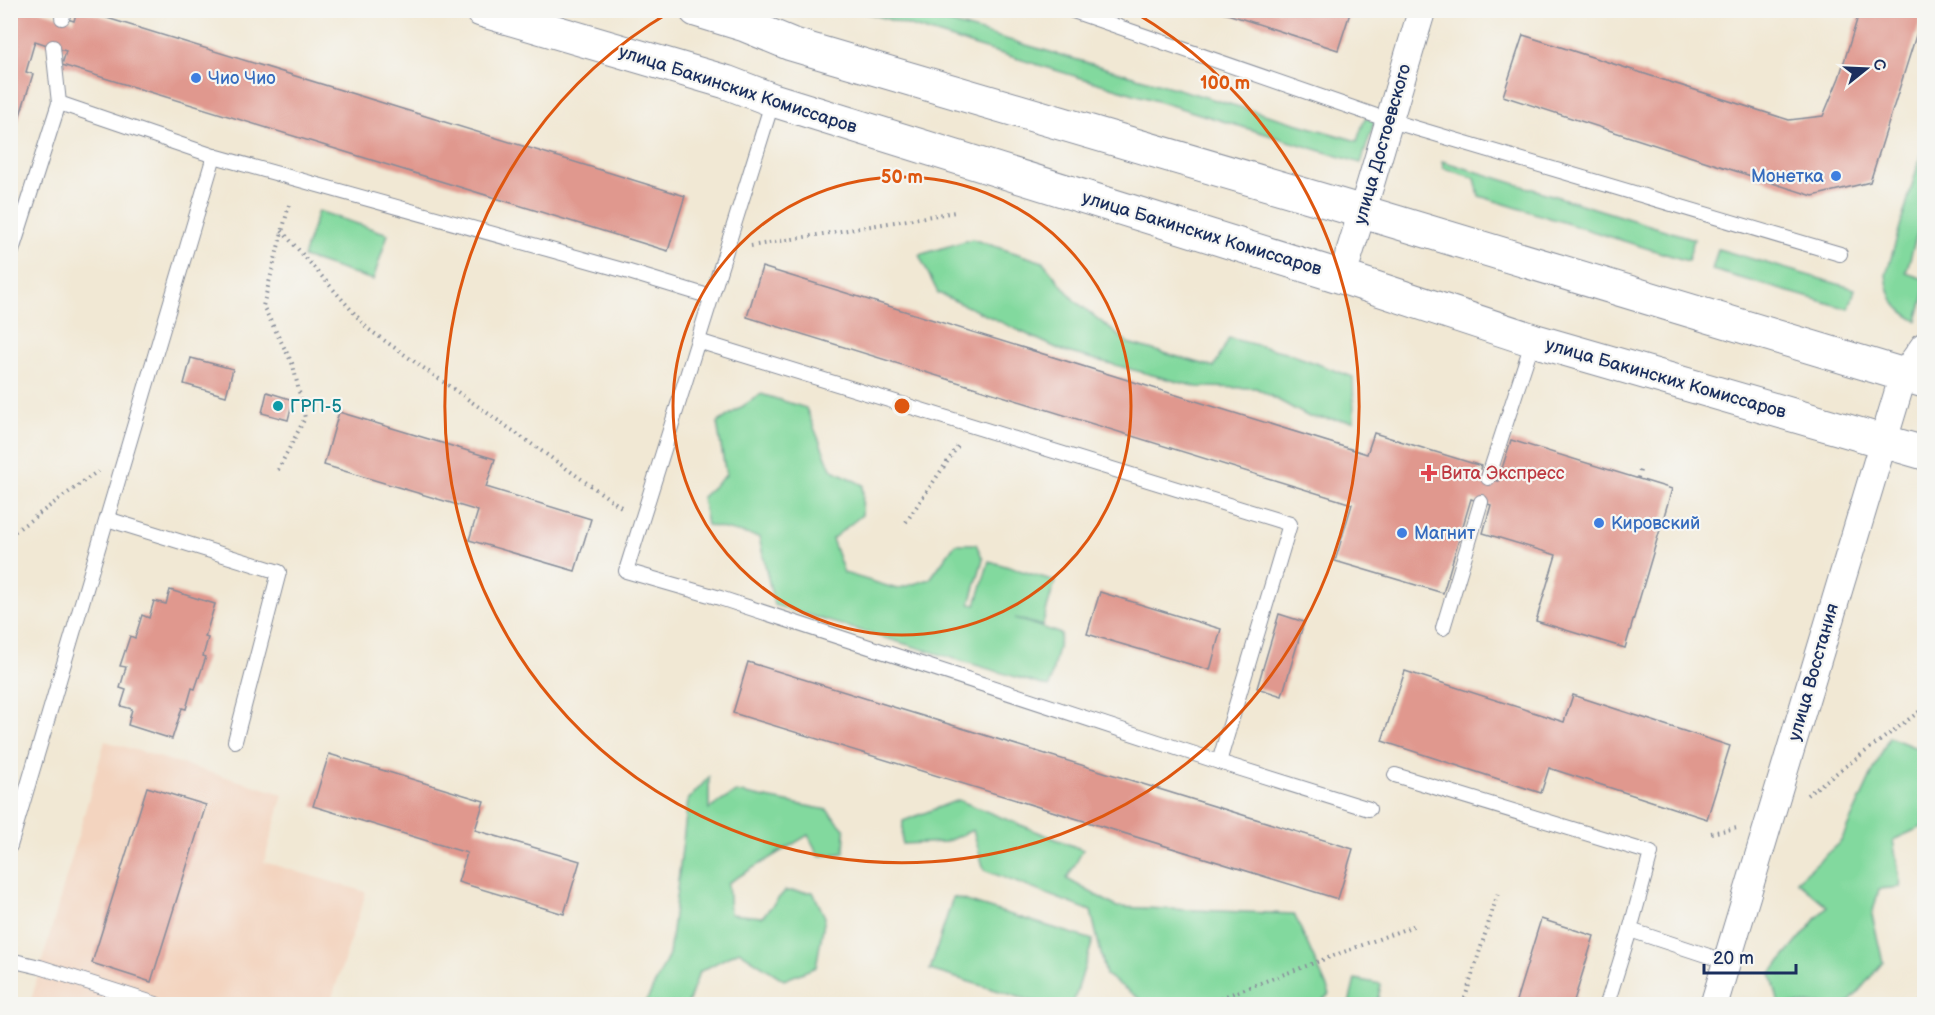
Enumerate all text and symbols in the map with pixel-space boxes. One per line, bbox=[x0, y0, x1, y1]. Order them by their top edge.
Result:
north arrow bbox=[1836, 39, 1896, 99]
street label: улица Бакинских Комиссаров bbox=[616, 41, 860, 138]
text: С bbox=[1868, 57, 1890, 73]
street label: улица Достоевского bbox=[1350, 61, 1415, 227]
place label: Чио Чио bbox=[208, 68, 276, 89]
marker: Чио Чио bbox=[189, 71, 203, 85]
text: 100 m bbox=[1200, 73, 1250, 94]
place label: Монетка bbox=[1751, 166, 1824, 187]
text: 50 m bbox=[881, 167, 923, 188]
marker: Монетка bbox=[1829, 169, 1843, 183]
street label: улица Бакинских Комиссаров bbox=[1080, 187, 1325, 280]
street label: улица Бакинских Комиссаров bbox=[1543, 334, 1789, 423]
place label: ГРП-5 bbox=[290, 396, 342, 417]
centre of rings bbox=[892, 396, 912, 416]
marker: ГРП-5 bbox=[271, 399, 285, 413]
place label: Вита Экспресс bbox=[1441, 463, 1565, 484]
marker: Вита Экспресс bbox=[1422, 466, 1436, 480]
place label: Кировский bbox=[1611, 513, 1700, 534]
marker: Кировский bbox=[1592, 516, 1606, 530]
place label: Магнит bbox=[1414, 523, 1476, 544]
marker: Магнит bbox=[1395, 526, 1409, 540]
street label: улица Восстания bbox=[1784, 601, 1843, 743]
scale bar bbox=[1704, 937, 1796, 975]
text: 20 m bbox=[1713, 948, 1754, 969]

